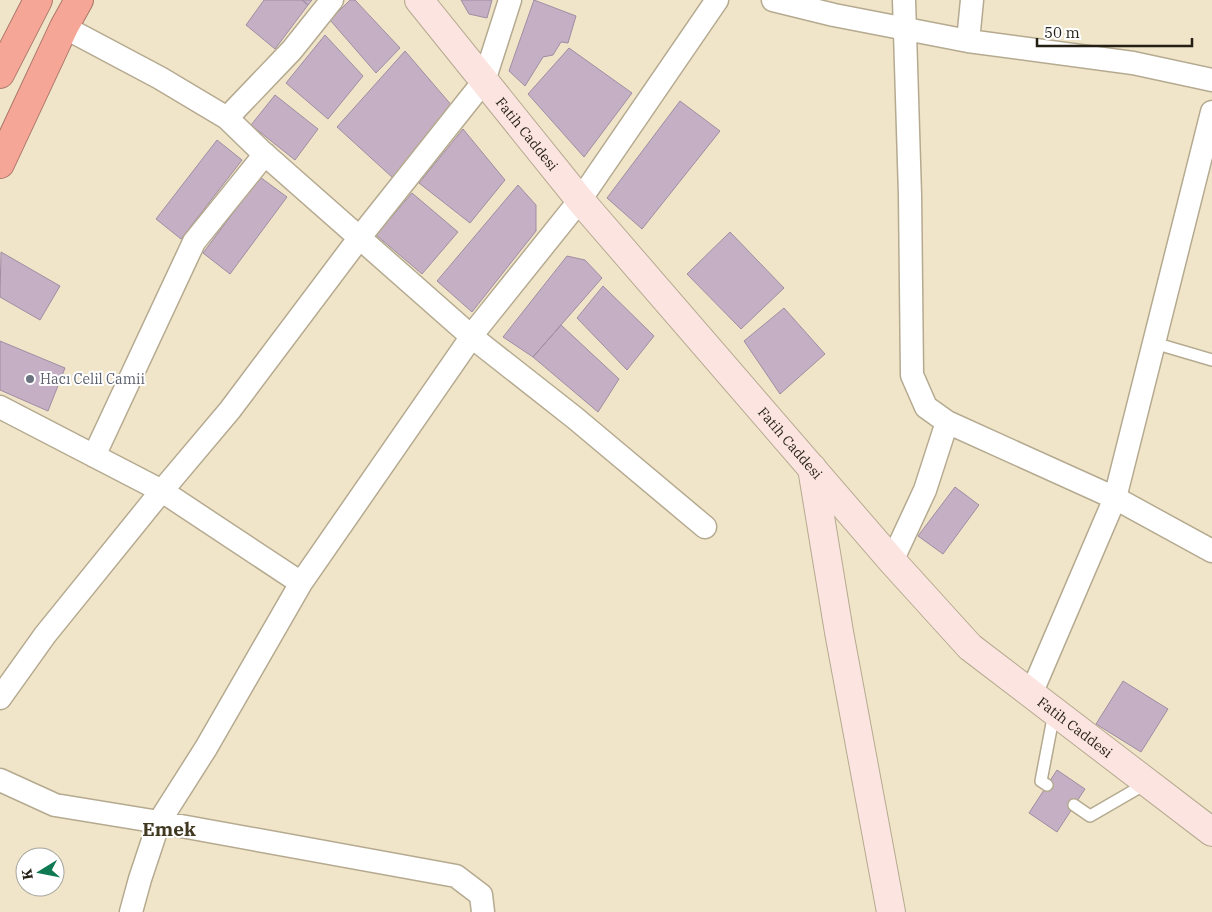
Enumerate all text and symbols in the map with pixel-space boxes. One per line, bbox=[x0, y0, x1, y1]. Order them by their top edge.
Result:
scale bar bbox=[1037, 15, 1192, 47]
text: 50 m bbox=[1044, 23, 1080, 42]
street label: Fatih Caddesi bbox=[492, 93, 562, 174]
place label: Hacı Celil Camii bbox=[40, 370, 145, 388]
marker: Hacı Celil Camii bbox=[24, 373, 36, 385]
street label: Fatih Caddesi bbox=[754, 403, 826, 483]
street label: Fatih Caddesi bbox=[1034, 693, 1116, 762]
district label: Emek bbox=[142, 817, 196, 841]
north arrow bbox=[15, 847, 65, 897]
text: K bbox=[17, 867, 37, 881]

